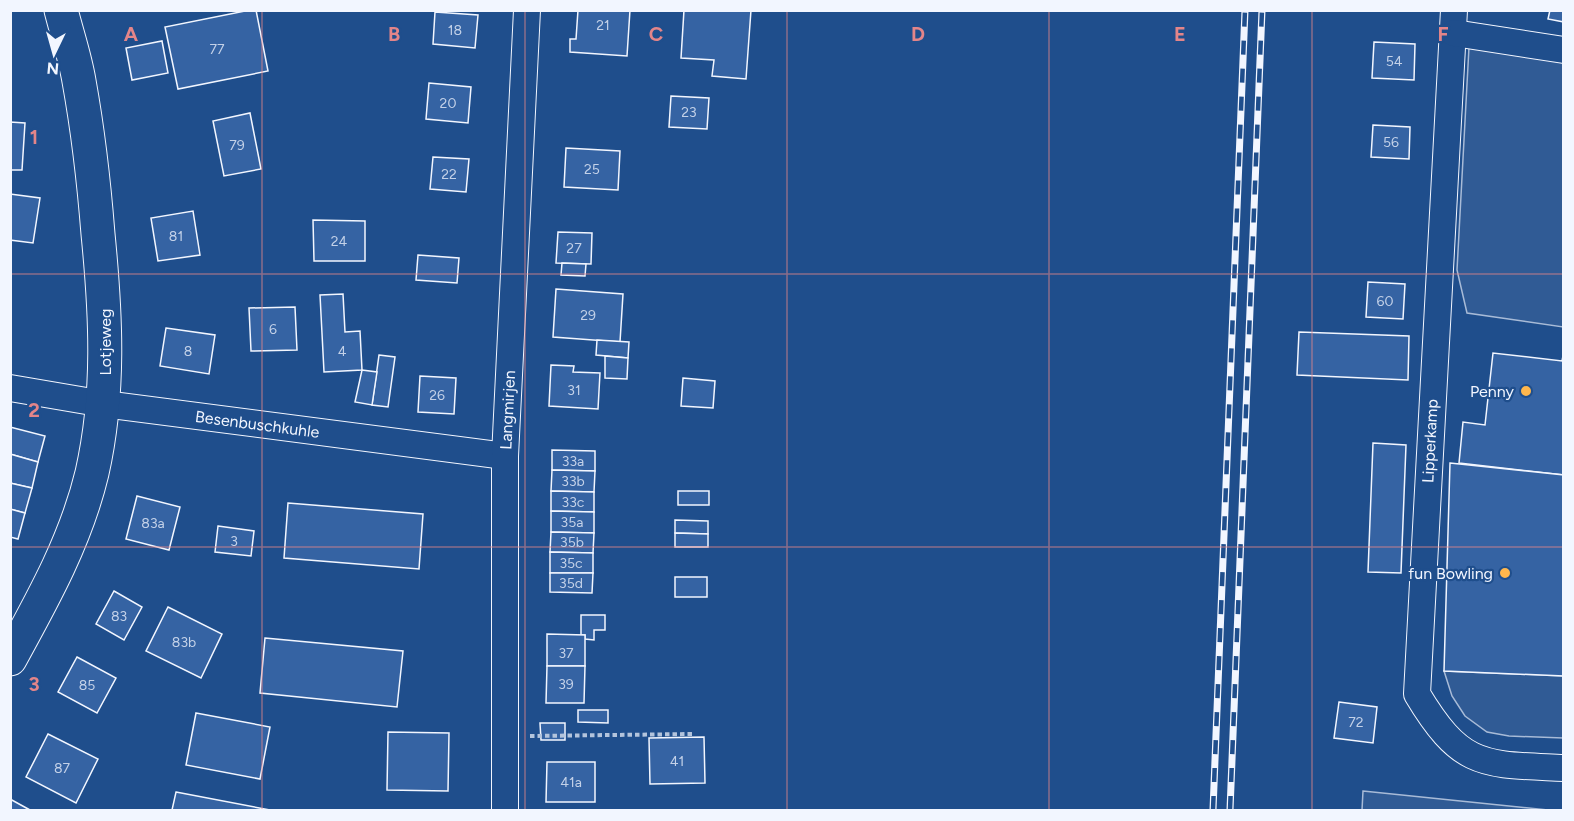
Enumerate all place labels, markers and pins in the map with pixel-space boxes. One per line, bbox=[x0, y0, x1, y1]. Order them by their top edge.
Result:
place label: Penny bbox=[1470, 382, 1515, 401]
marker: Penny bbox=[1519, 384, 1533, 398]
place label: fun Bowling bbox=[1408, 564, 1493, 583]
marker: fun Bowling bbox=[1498, 566, 1512, 580]

